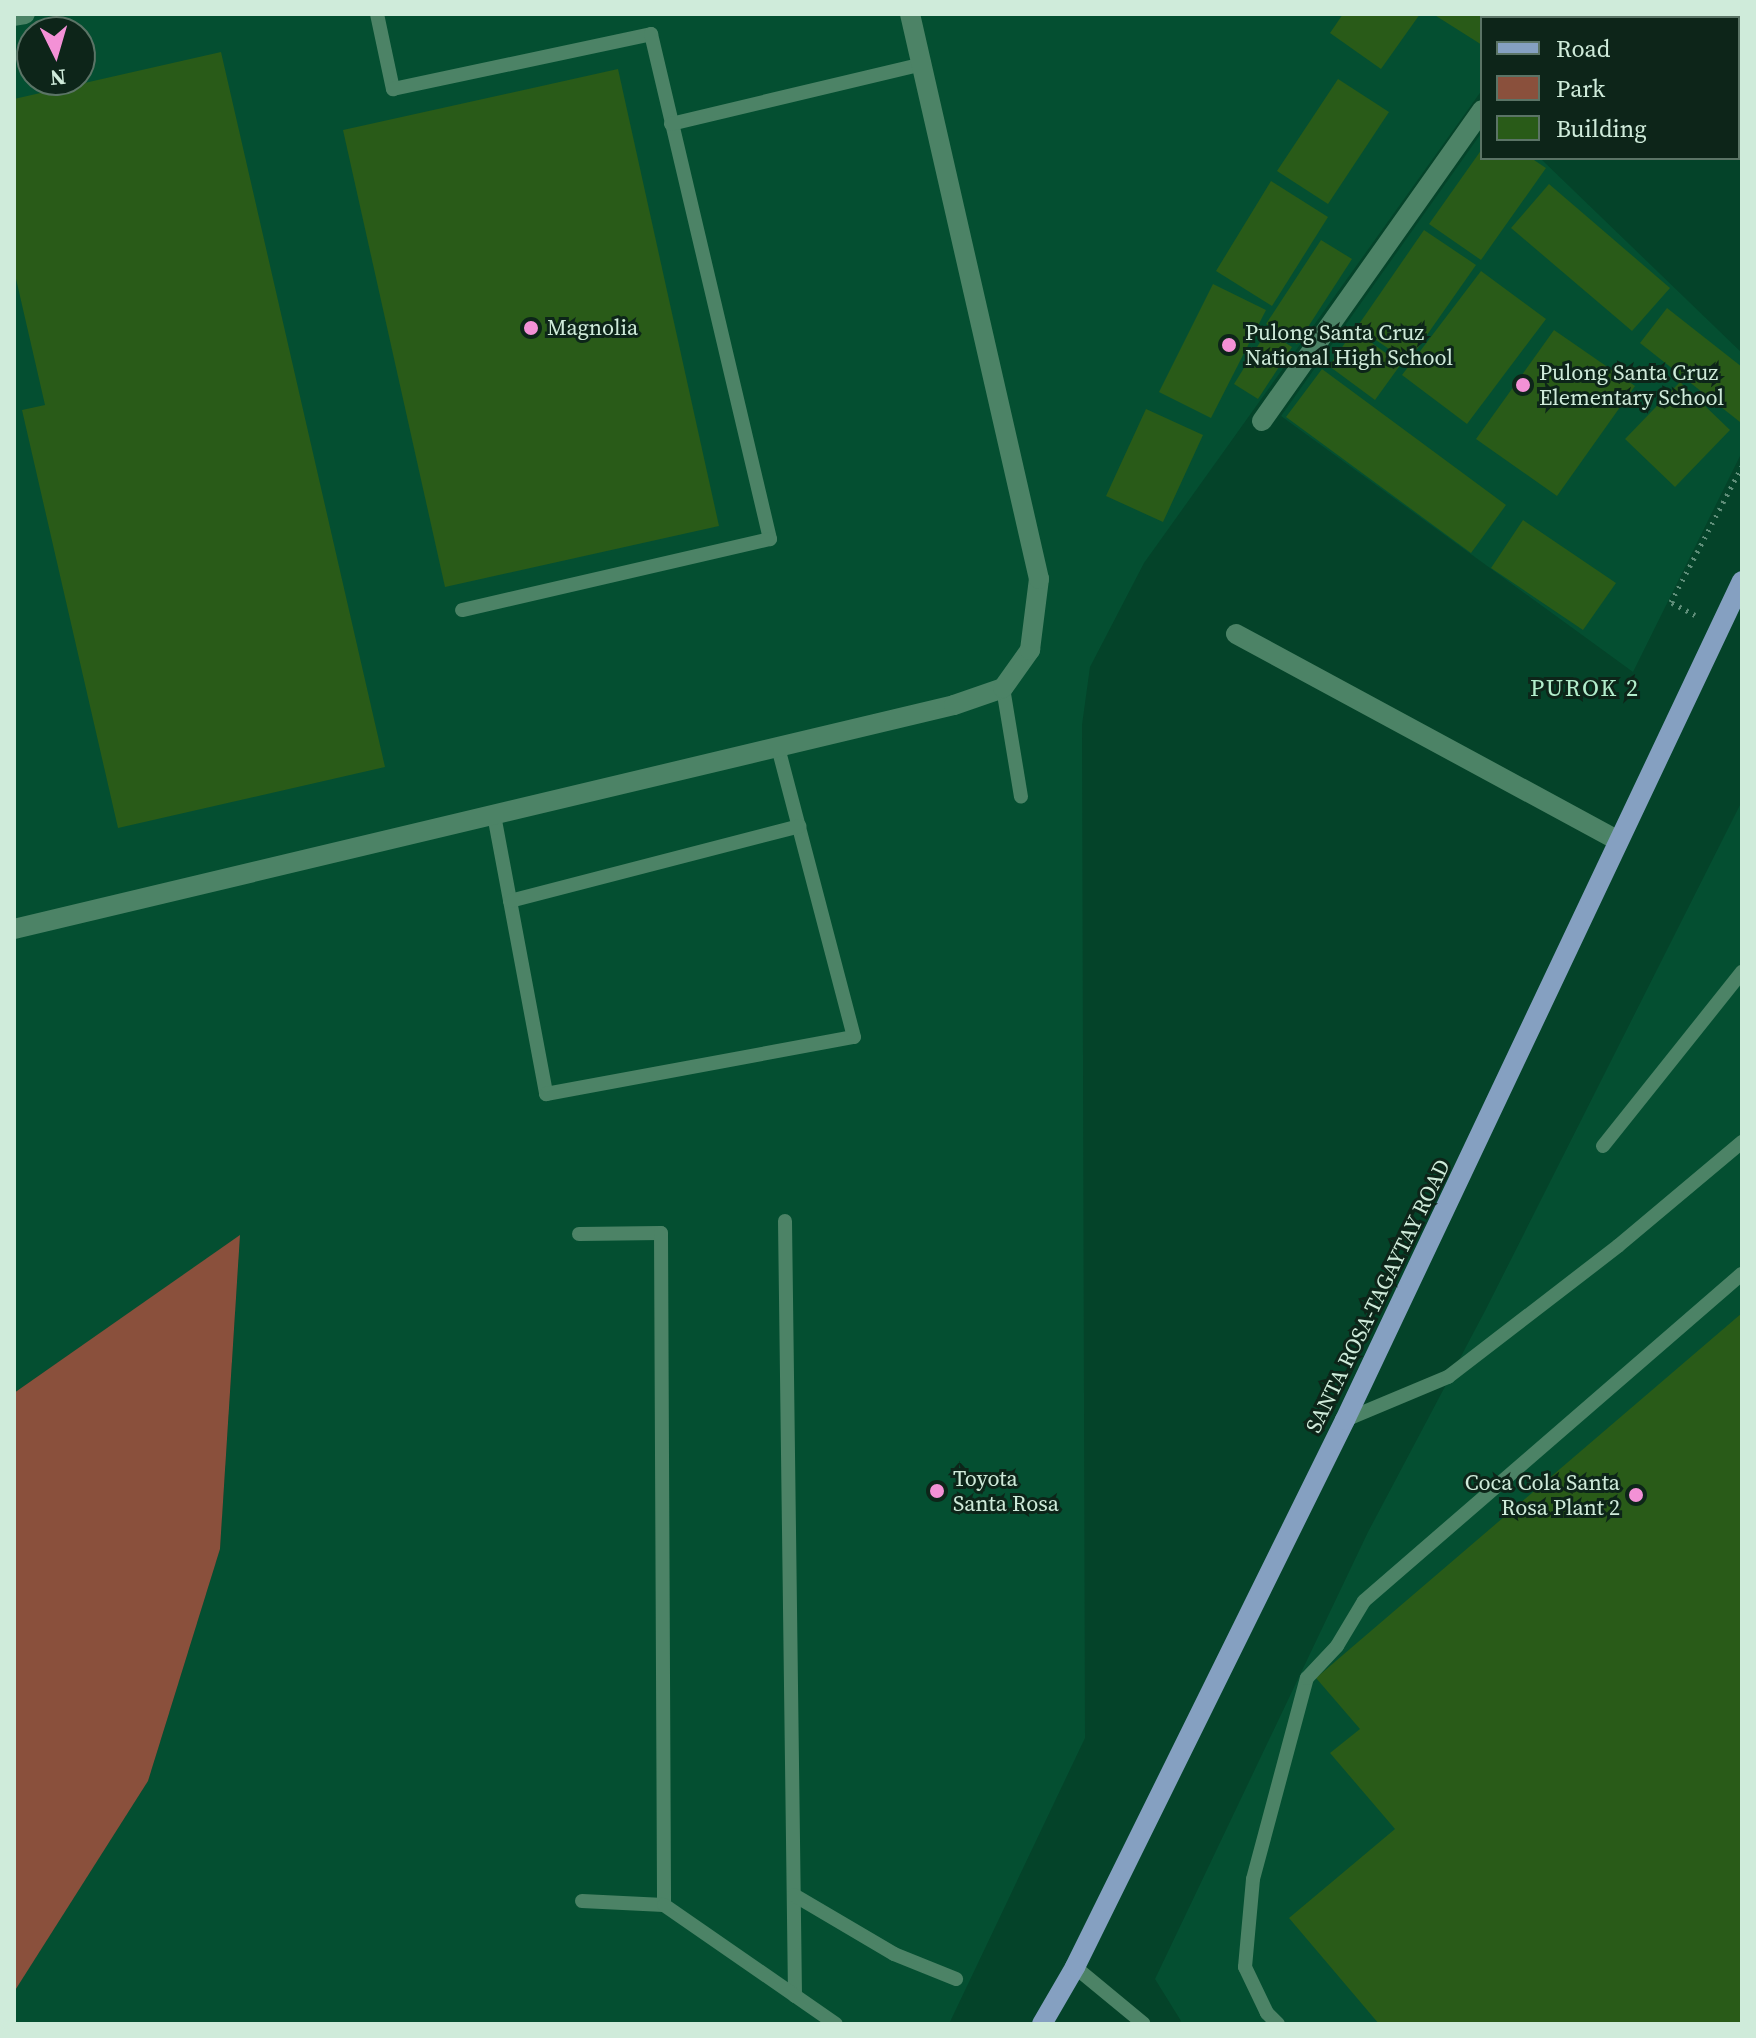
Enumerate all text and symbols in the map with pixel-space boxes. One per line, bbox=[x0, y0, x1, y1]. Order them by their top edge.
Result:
north arrow bbox=[16, 16, 96, 96]
legend bbox=[1480, 16, 1740, 160]
text: Road bbox=[1556, 32, 1610, 65]
text: N bbox=[49, 62, 67, 94]
text: Park bbox=[1556, 72, 1605, 105]
text: Building bbox=[1556, 112, 1647, 145]
place label: Magnolia bbox=[547, 315, 638, 341]
marker: Magnolia bbox=[522, 319, 540, 337]
place label: Pulong Santa Cruz National High School bbox=[1245, 319, 1453, 370]
marker: Pulong Santa Cruz National High School bbox=[1220, 336, 1238, 354]
place label: Pulong Santa Cruz Elementary School bbox=[1539, 359, 1724, 410]
marker: Pulong Santa Cruz Elementary School bbox=[1514, 376, 1532, 394]
district label: PUROK 2 bbox=[1530, 674, 1640, 702]
street label: SANTA ROSA-TAGAYTAY ROAD bbox=[1300, 1155, 1456, 1437]
place label: Toyota Santa Rosa bbox=[953, 1465, 1059, 1516]
place label: Coca Cola Santa Rosa Plant 2 bbox=[1465, 1469, 1620, 1520]
marker: Toyota Santa Rosa bbox=[928, 1482, 946, 1500]
marker: Coca Cola Santa Rosa Plant 2 bbox=[1627, 1486, 1645, 1504]

